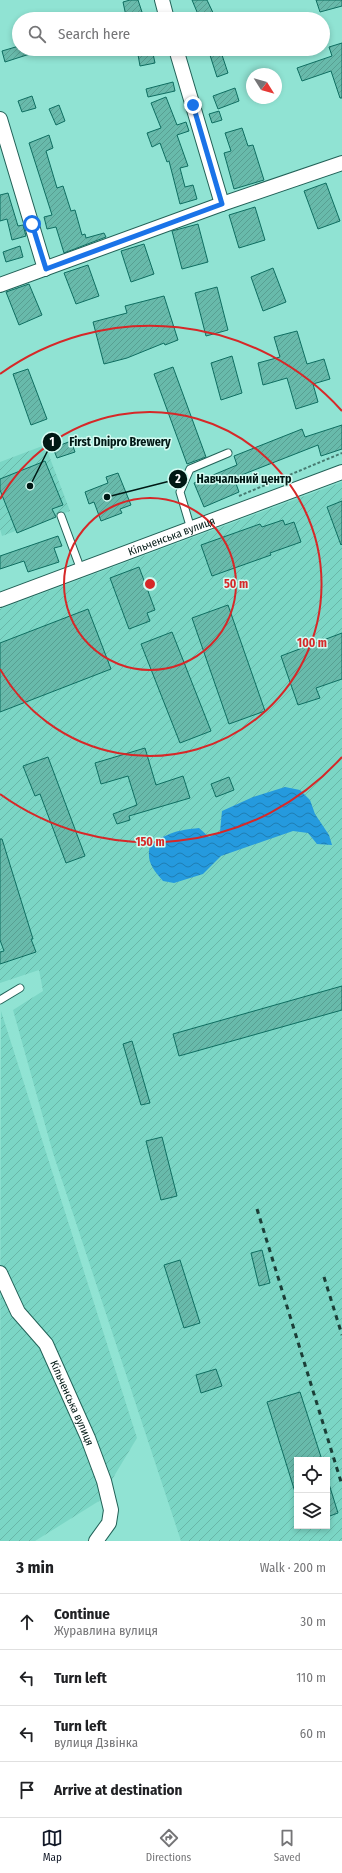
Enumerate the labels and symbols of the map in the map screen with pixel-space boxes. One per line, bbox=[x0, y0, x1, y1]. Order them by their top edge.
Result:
north arrow bbox=[246, 68, 282, 104]
route end bbox=[184, 96, 202, 114]
route start bbox=[23, 215, 41, 233]
callout: First Dnipro Brewery bbox=[42, 430, 179, 454]
text: 1 bbox=[49, 435, 55, 449]
text: First Dnipro Brewery bbox=[69, 435, 171, 449]
callout: Навчальний центр bbox=[168, 467, 299, 491]
text: 2 bbox=[174, 472, 181, 486]
text: Навчальний центр bbox=[196, 472, 292, 486]
street label: Кільченська вулиця bbox=[126, 514, 217, 558]
centre of rings bbox=[143, 577, 157, 591]
text: 50 m bbox=[224, 577, 248, 591]
text: 100 m bbox=[297, 636, 327, 650]
text: 150 m bbox=[135, 835, 165, 849]
street label: Кільченська вулиця bbox=[48, 1358, 97, 1447]

